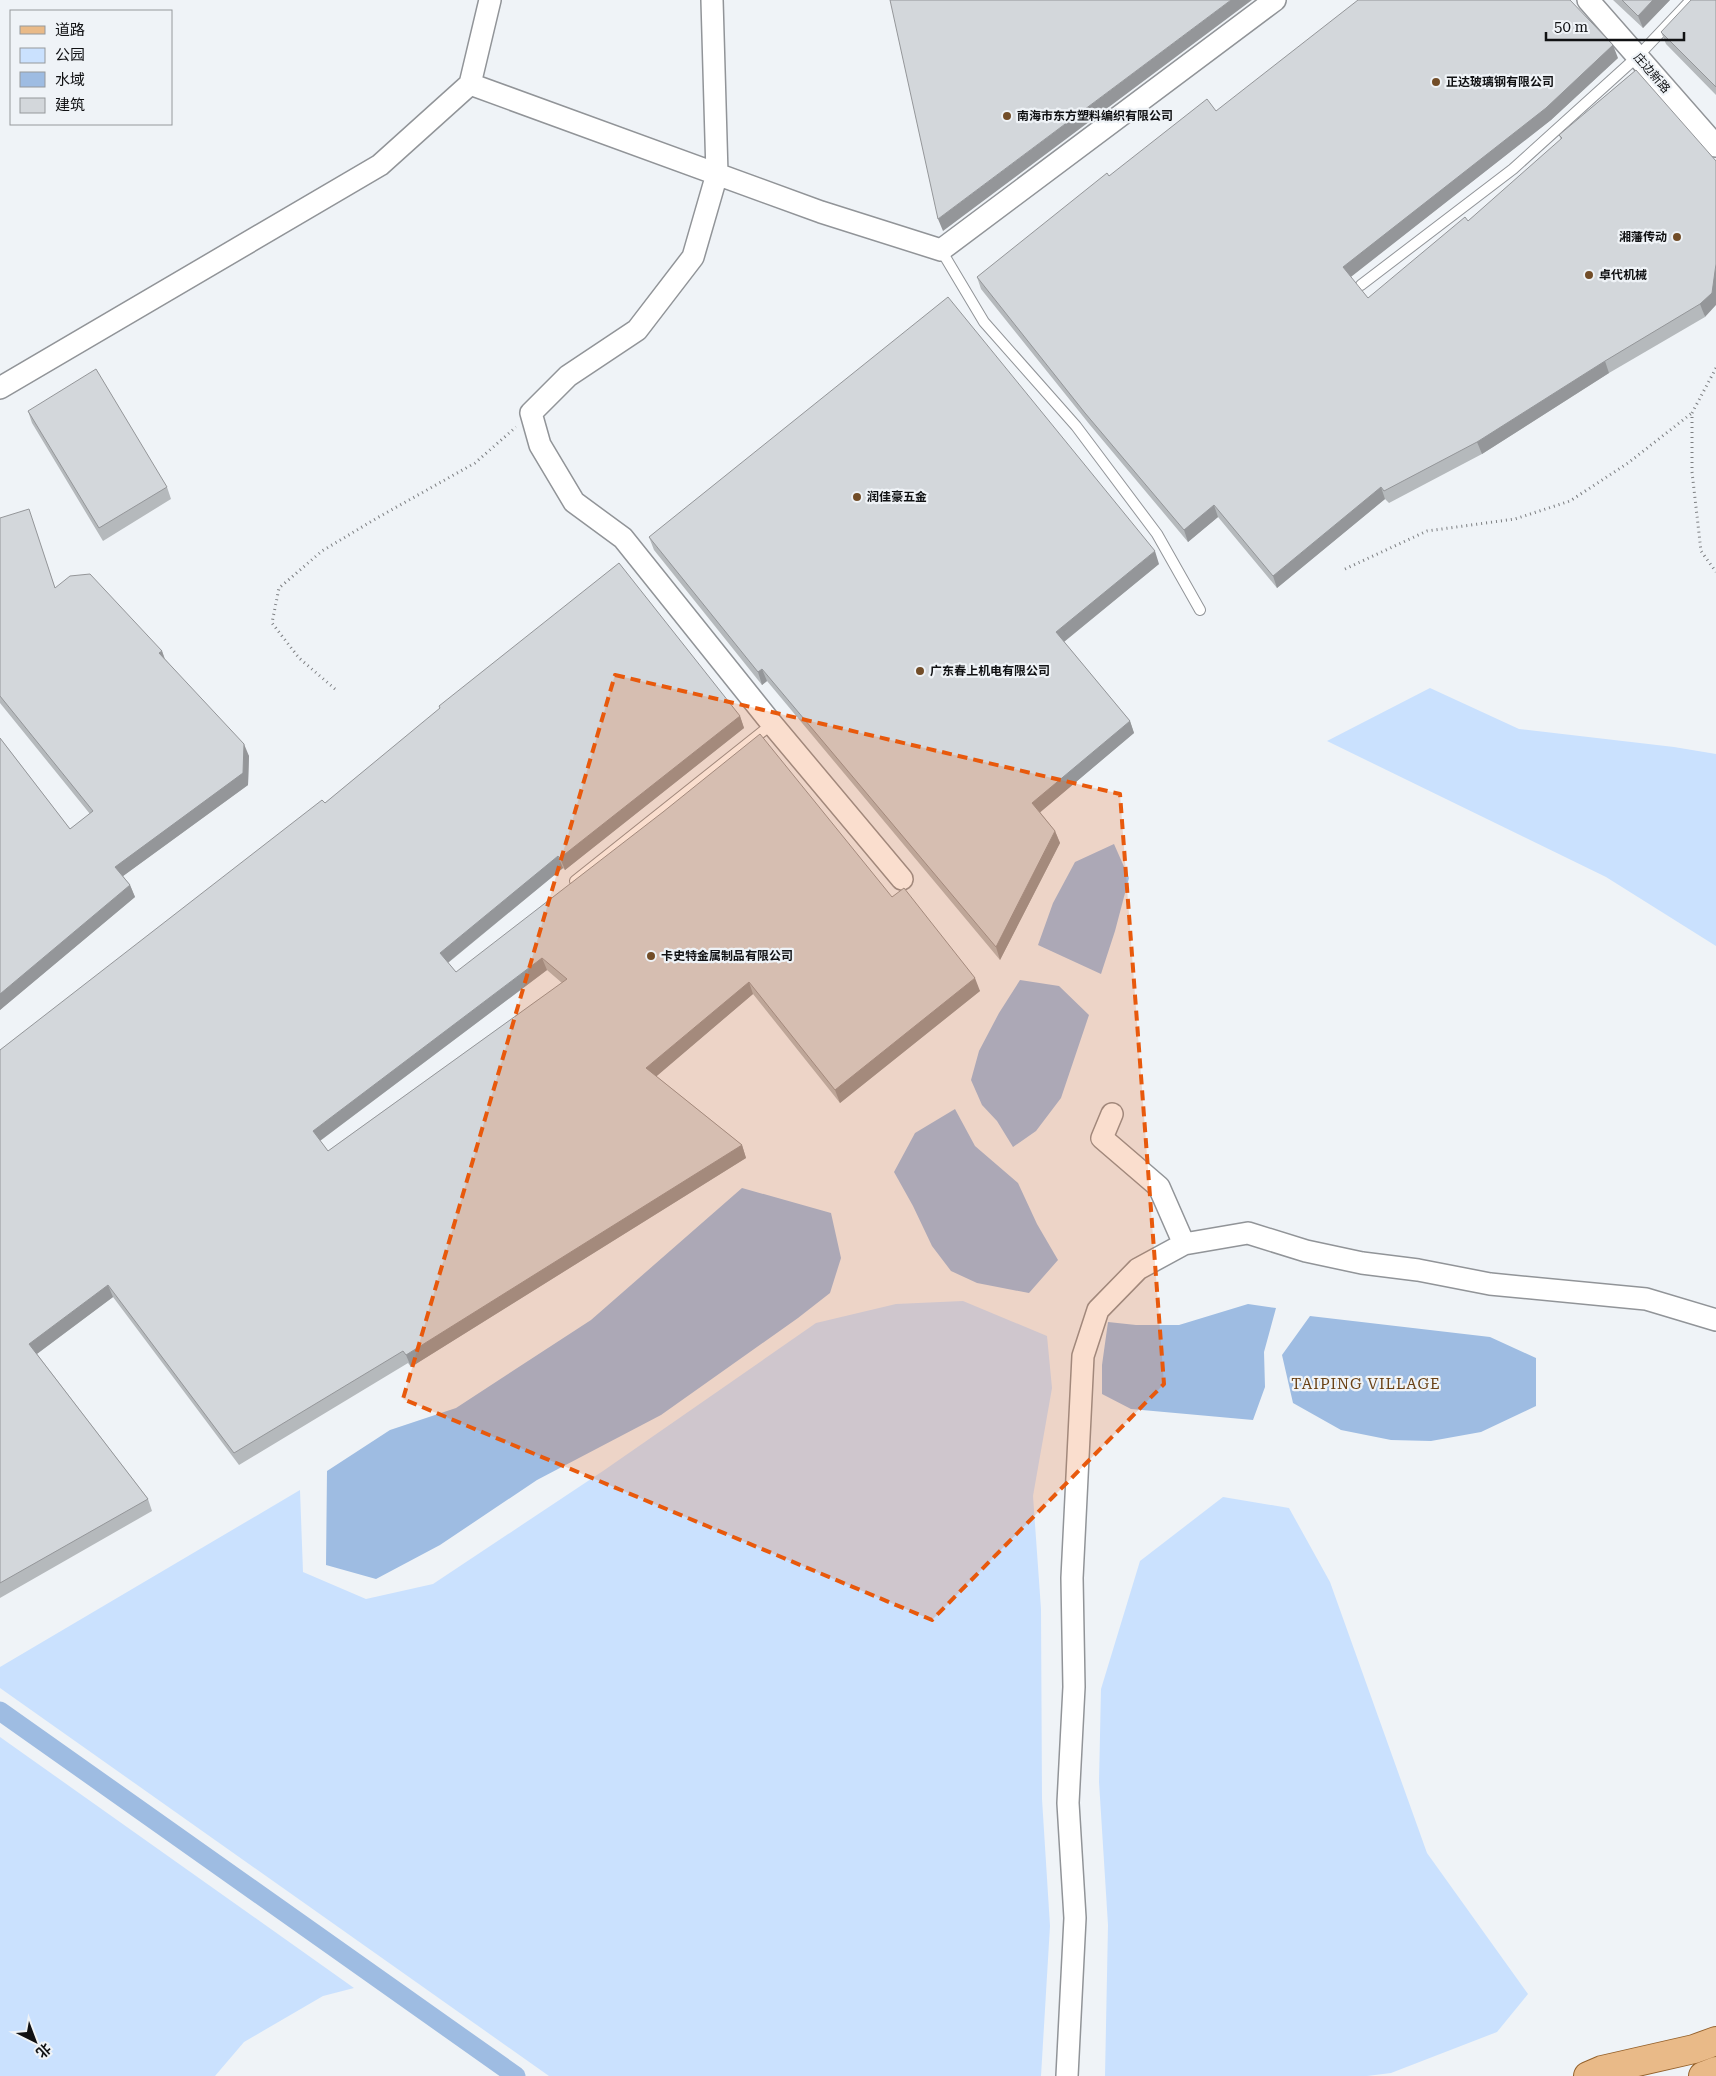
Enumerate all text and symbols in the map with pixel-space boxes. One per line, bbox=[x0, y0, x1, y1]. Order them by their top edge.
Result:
legend bbox=[10, 10, 172, 125]
scale bar bbox=[1546, 10, 1684, 42]
text: 50 m bbox=[1554, 18, 1589, 36]
text: 道路 bbox=[55, 21, 85, 39]
text: 公园 bbox=[55, 46, 85, 64]
street label: 庄边新路 bbox=[1631, 50, 1673, 96]
text: 水域 bbox=[55, 71, 85, 89]
place label: 正达玻璃钢有限公司 bbox=[1446, 75, 1554, 89]
marker: 正达玻璃钢有限公司 bbox=[1430, 76, 1442, 88]
text: 建筑 bbox=[55, 96, 85, 114]
place label: 南海市东方塑料编织有限公司 bbox=[1017, 109, 1173, 123]
marker: 南海市东方塑料编织有限公司 bbox=[1001, 110, 1013, 122]
place label: 湘藩传动 bbox=[1619, 230, 1667, 244]
marker: 湘藩传动 bbox=[1671, 231, 1683, 243]
place label: 卓代机械 bbox=[1599, 268, 1647, 282]
marker: 卓代机械 bbox=[1583, 269, 1595, 281]
place label: 润佳豪五金 bbox=[867, 490, 927, 504]
marker: 润佳豪五金 bbox=[851, 491, 863, 503]
place label: 广东春上机电有限公司 bbox=[930, 664, 1050, 678]
marker: 广东春上机电有限公司 bbox=[914, 665, 926, 677]
place label: 卡史特金属制品有限公司 bbox=[661, 949, 793, 963]
marker: 卡史特金属制品有限公司 bbox=[645, 950, 657, 962]
district label: TAIPING VILLAGE bbox=[1291, 1375, 1441, 1393]
north arrow bbox=[10, 2016, 60, 2066]
text: 北 bbox=[33, 2040, 54, 2061]

